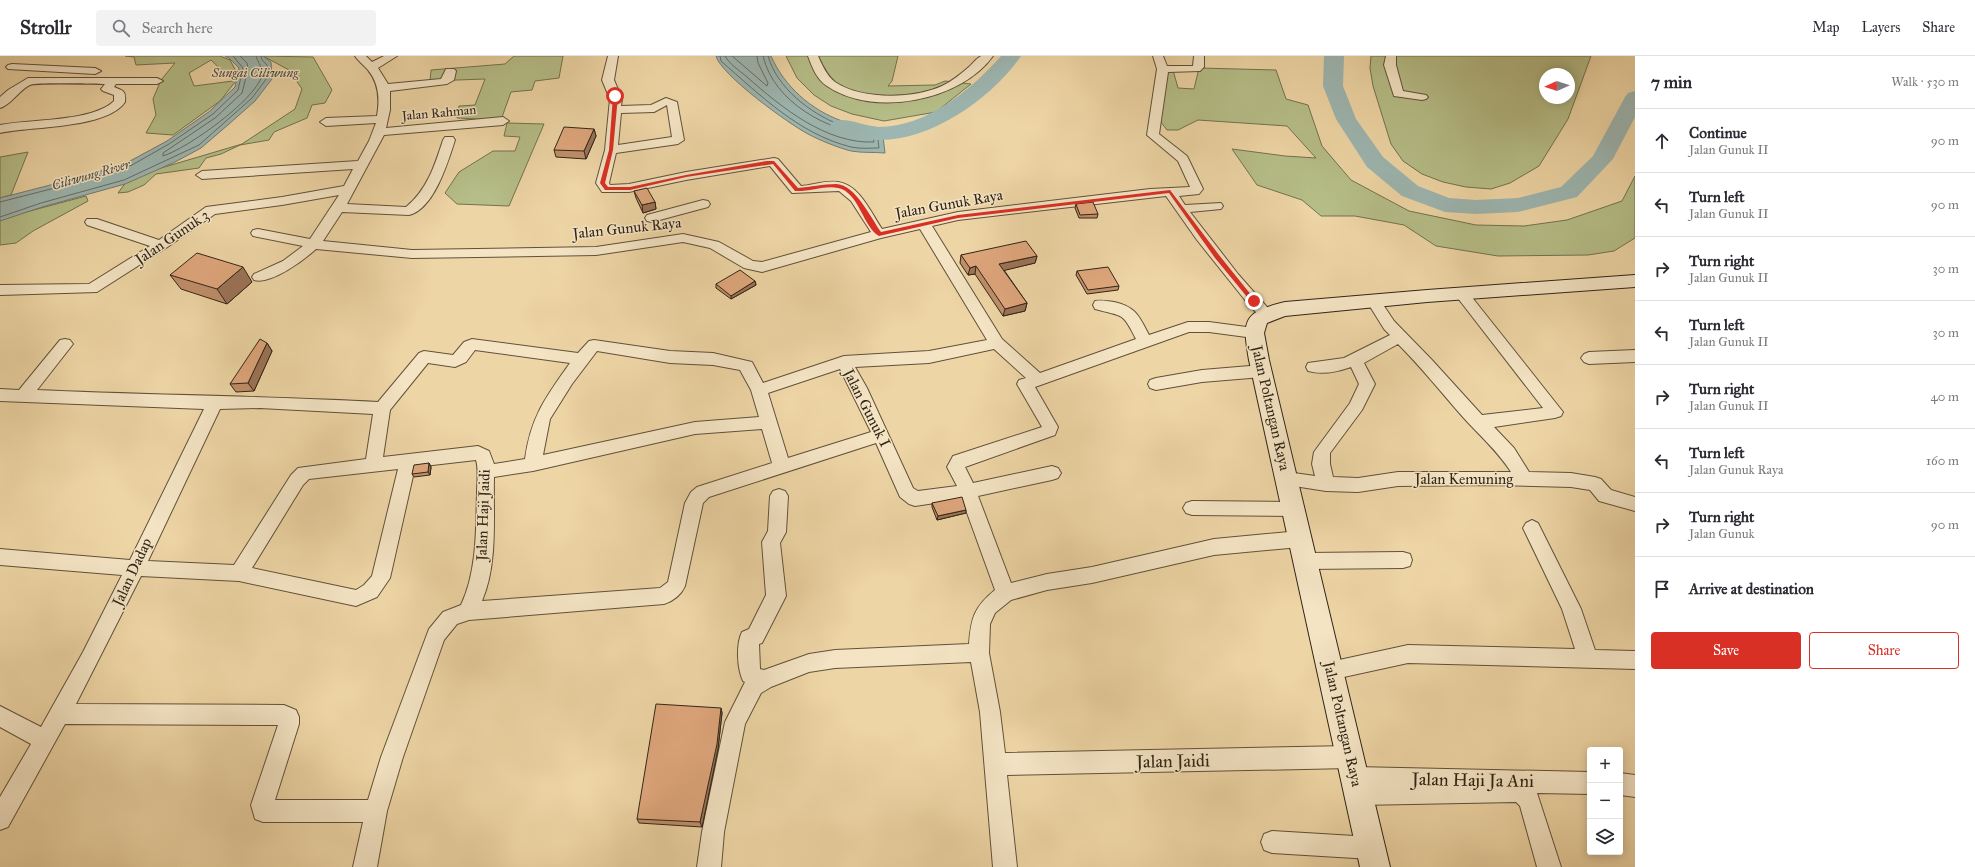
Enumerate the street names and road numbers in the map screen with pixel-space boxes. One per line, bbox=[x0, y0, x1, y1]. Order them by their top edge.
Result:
street label: Jalan Rahman bbox=[399, 102, 477, 124]
street label: Jalan Gunuk Raya bbox=[892, 186, 1005, 224]
street label: Jalan Gunuk 3 bbox=[130, 206, 213, 270]
street label: Jalan Gunuk Raya bbox=[570, 213, 683, 244]
street label: Jalan Poltangan Raya bbox=[1246, 342, 1294, 473]
street label: Jalan Gunuk I bbox=[838, 364, 894, 451]
street label: Jalan Haji Jaidi bbox=[472, 469, 495, 563]
street label: Jalan Kemuning bbox=[1413, 470, 1514, 489]
street label: Jalan Dadap bbox=[108, 535, 157, 611]
street label: Jalan Poltangan Raya bbox=[1318, 658, 1366, 789]
street label: Jalan Jaidi bbox=[1134, 749, 1210, 774]
street label: Jalan Haji Ja Ani bbox=[1410, 768, 1534, 793]

